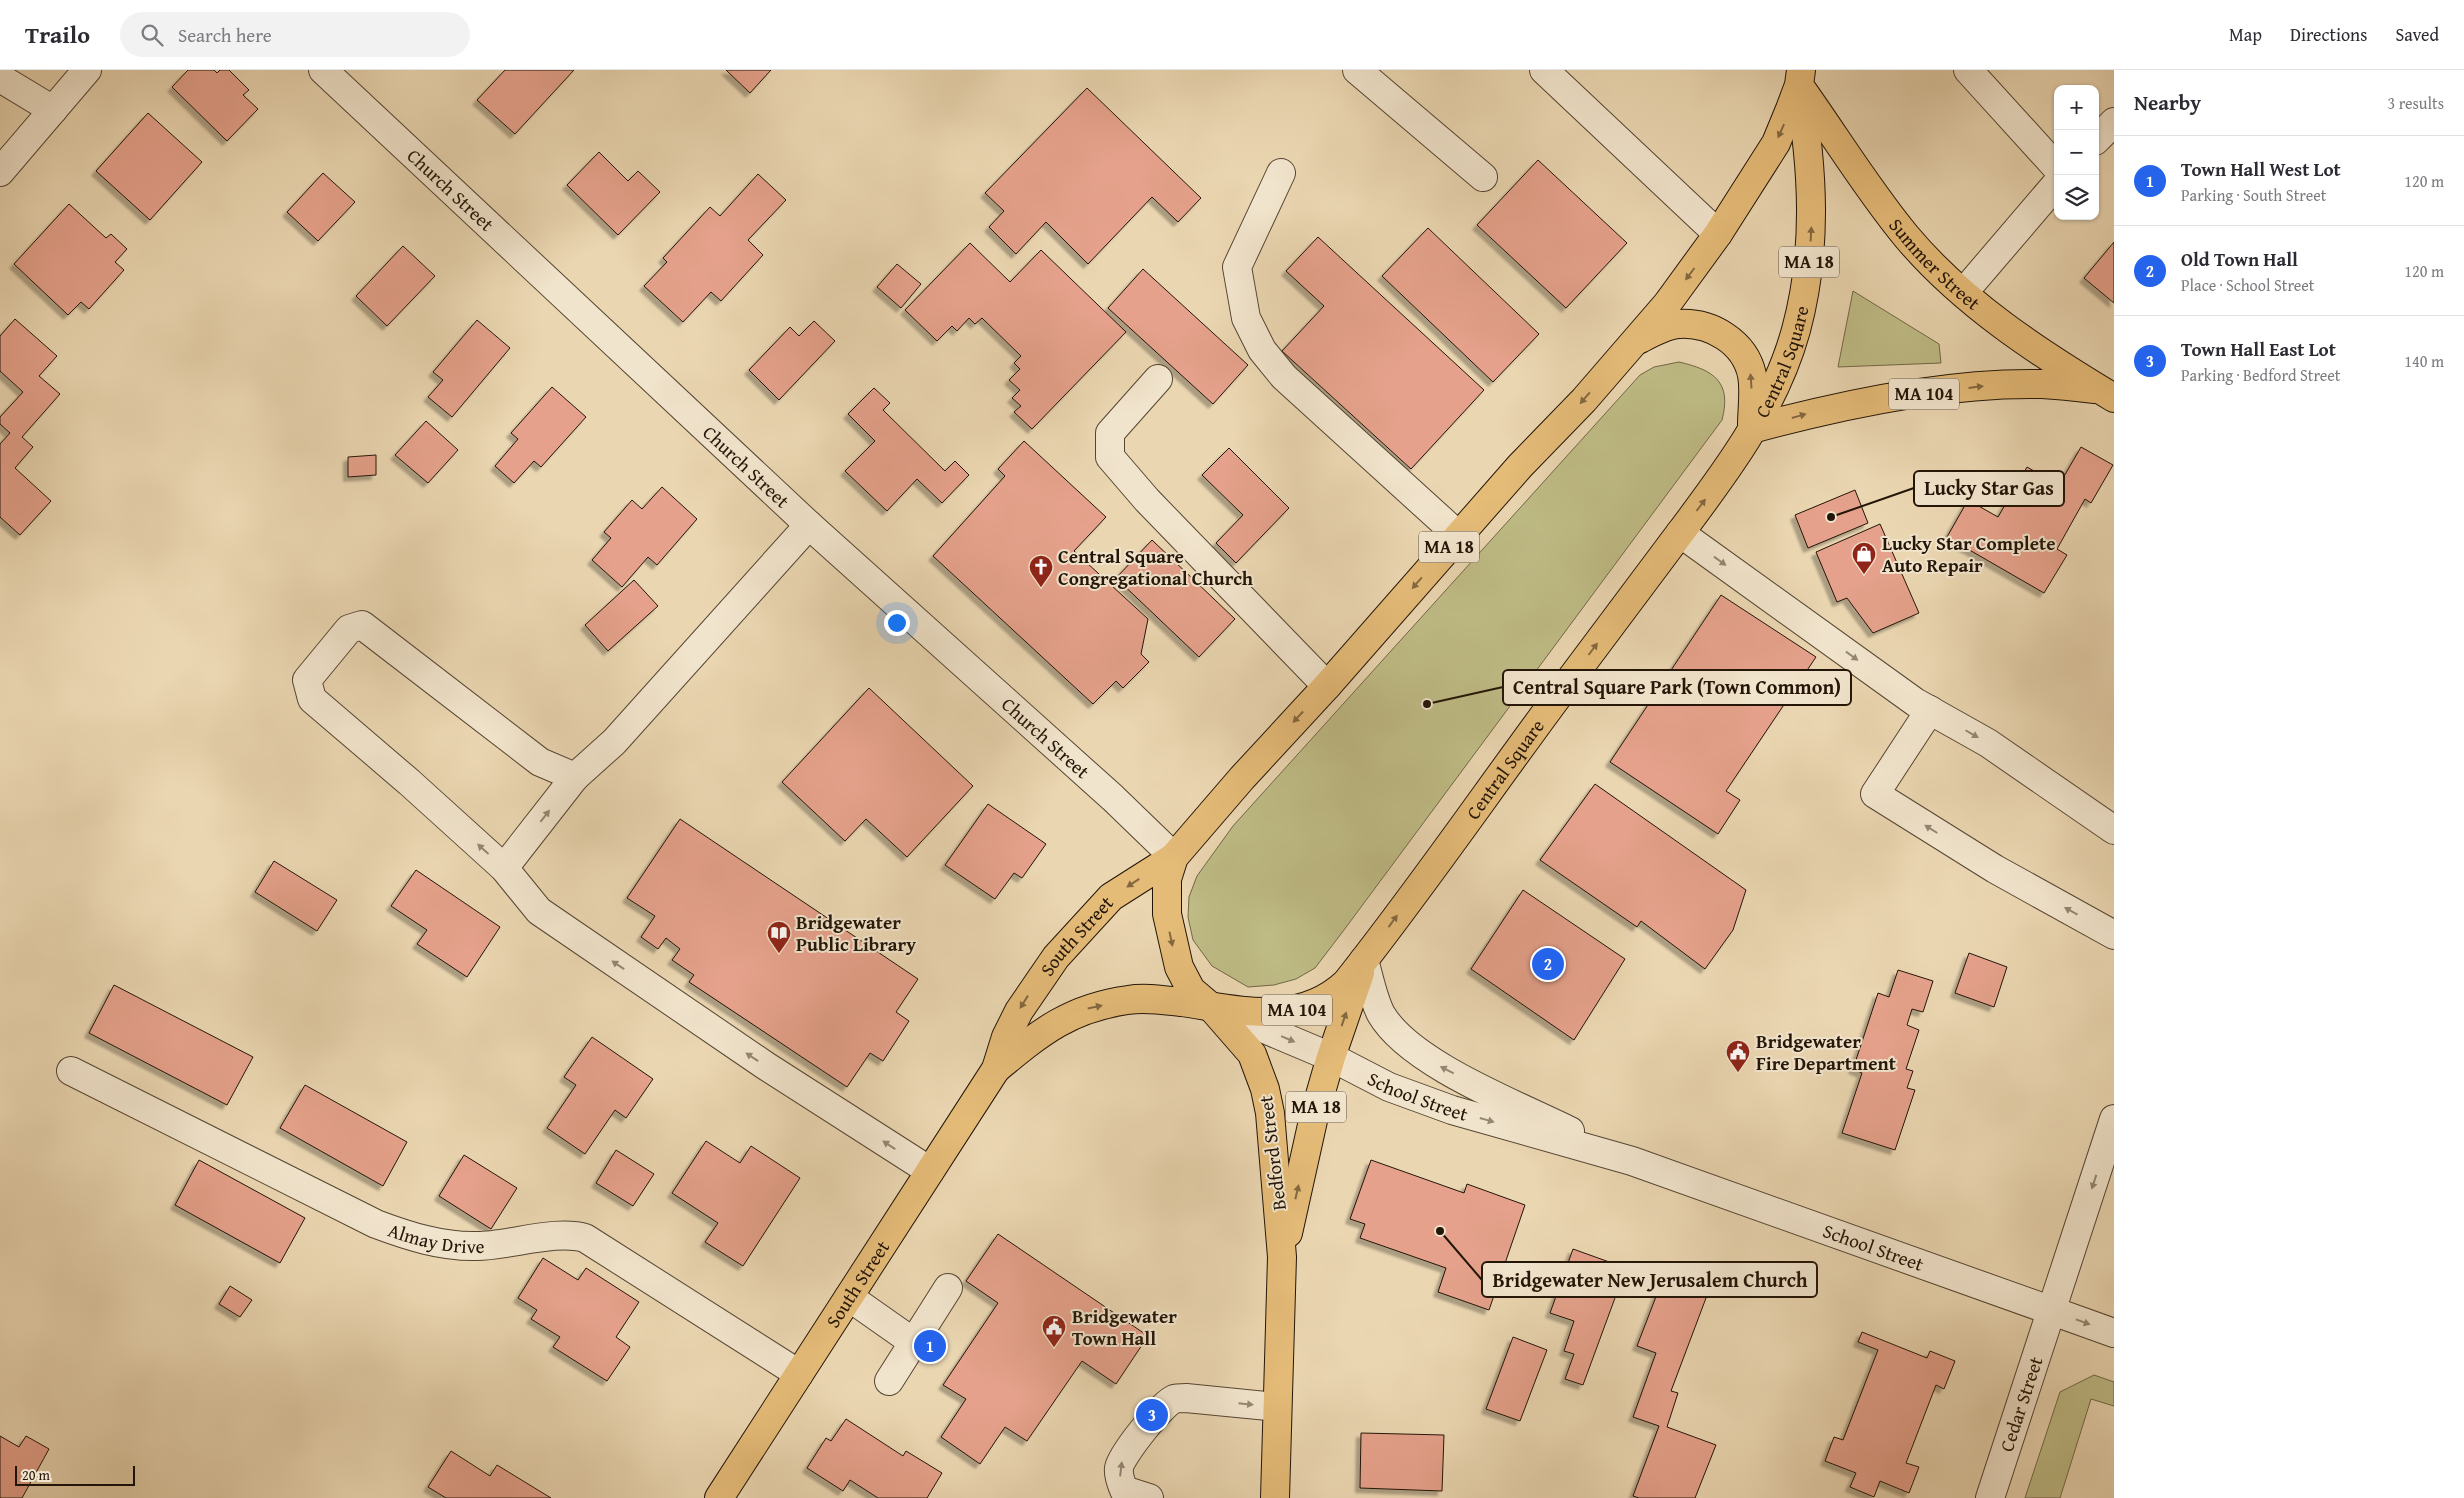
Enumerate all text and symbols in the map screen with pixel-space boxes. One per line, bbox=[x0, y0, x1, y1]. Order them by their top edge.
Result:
search box bbox=[120, 12, 470, 57]
text: Trailo bbox=[25, 17, 90, 52]
icon: search bbox=[138, 21, 166, 49]
text: Search here bbox=[178, 21, 272, 49]
text: Map bbox=[2229, 21, 2262, 48]
text: Directions bbox=[2290, 21, 2367, 48]
text: Saved bbox=[2395, 21, 2439, 48]
map controls bbox=[2054, 85, 2099, 220]
button: + bbox=[2054, 85, 2099, 130]
text: Nearby bbox=[2134, 87, 2201, 118]
text: 3 results bbox=[2387, 91, 2444, 115]
one-way arrow bbox=[1776, 124, 1784, 138]
button: − bbox=[2054, 130, 2099, 175]
street label: Church Street bbox=[401, 142, 501, 238]
text: Town Hall West Lot bbox=[2181, 155, 2341, 183]
text: 1 bbox=[2146, 169, 2154, 193]
text: 120 m bbox=[2404, 169, 2444, 193]
button: layers bbox=[2054, 175, 2099, 220]
text: Parking · South Street bbox=[2181, 183, 2326, 207]
street label: Summer Street bbox=[1883, 212, 1987, 317]
one-way arrow bbox=[1807, 226, 1815, 242]
text: Old Town Hall bbox=[2181, 245, 2298, 273]
road number: MA 18 bbox=[1779, 246, 1839, 278]
text: 2 bbox=[2146, 259, 2154, 283]
text: 120 m bbox=[2404, 259, 2444, 283]
one-way arrow bbox=[1685, 267, 1695, 281]
text: Place · School Street bbox=[2181, 273, 2314, 297]
street label: Central Square bbox=[1748, 303, 1815, 422]
text: Town Hall East Lot bbox=[2181, 335, 2336, 363]
text: 3 bbox=[2146, 349, 2154, 373]
text: 140 m bbox=[2404, 349, 2444, 373]
text: Parking · Bedford Street bbox=[2181, 363, 2340, 387]
one-way arrow bbox=[1747, 372, 1755, 388]
road number: MA 104 bbox=[1889, 378, 1959, 409]
one-way arrow bbox=[1968, 383, 1984, 391]
one-way arrow bbox=[1579, 391, 1591, 403]
one-way arrow bbox=[1791, 412, 1806, 420]
street label: Church Street bbox=[697, 419, 796, 514]
callout: Lucky Star Gas bbox=[1914, 471, 2064, 506]
text: Lucky Star Gas bbox=[1924, 473, 2054, 502]
one-way arrow bbox=[1696, 498, 1706, 512]
place label: Lucky Star Complete Auto Repair bbox=[1882, 529, 2056, 579]
road number: MA 18 bbox=[1419, 532, 1479, 562]
shop icon: Lucky Star Complete Auto Repair bbox=[1851, 541, 1877, 575]
place label: Central Square Congregational Church bbox=[1058, 542, 1254, 592]
church icon: Central Square Congregational Church bbox=[1028, 554, 1054, 588]
one-way arrow bbox=[1713, 556, 1727, 566]
one-way arrow bbox=[1412, 576, 1423, 589]
your location bbox=[884, 610, 910, 636]
one-way arrow bbox=[1588, 642, 1598, 656]
one-way arrow bbox=[1845, 651, 1858, 661]
callout: Central Square Park (Town Common) bbox=[1503, 670, 1851, 705]
text: Central Square Park (Town Common) bbox=[1513, 672, 1841, 701]
street label: Church Street bbox=[996, 690, 1096, 785]
one-way arrow bbox=[1292, 711, 1304, 723]
street label: Central Square bbox=[1459, 713, 1551, 825]
one-way arrow bbox=[1966, 730, 1979, 739]
one-way arrow bbox=[539, 810, 550, 823]
one-way arrow bbox=[1925, 824, 1938, 834]
one-way arrow bbox=[476, 843, 489, 854]
one-way arrow bbox=[1126, 878, 1139, 888]
street label: South Street bbox=[1033, 889, 1120, 982]
one-way arrow bbox=[2065, 907, 2078, 916]
place label: Bridgewater Public Library bbox=[796, 908, 916, 958]
one-way arrow bbox=[1388, 914, 1398, 927]
library icon: Bridgewater Public Library bbox=[766, 920, 792, 954]
one-way arrow bbox=[1168, 932, 1176, 948]
pin: 2 bbox=[1532, 945, 1564, 983]
one-way arrow bbox=[611, 960, 625, 970]
road number: MA 104 bbox=[1262, 994, 1332, 1026]
one-way arrow bbox=[1020, 996, 1029, 1009]
one-way arrow bbox=[1088, 1002, 1104, 1010]
one-way arrow bbox=[1341, 1011, 1348, 1026]
place label: Bridgewater Fire Department bbox=[1756, 1027, 1897, 1077]
one-way arrow bbox=[1281, 1036, 1296, 1044]
public building icon: Bridgewater Fire Department bbox=[1725, 1039, 1751, 1073]
one-way arrow bbox=[746, 1052, 759, 1061]
street label: School Street bbox=[1363, 1064, 1471, 1128]
one-way arrow bbox=[1440, 1066, 1454, 1074]
road number: MA 18 bbox=[1286, 1092, 1346, 1122]
street label: Bedford Street bbox=[1251, 1094, 1293, 1212]
one-way arrow bbox=[1480, 1116, 1495, 1124]
one-way arrow bbox=[882, 1140, 895, 1149]
one-way arrow bbox=[2090, 1175, 2097, 1190]
one-way arrow bbox=[1293, 1185, 1301, 1200]
street label: Almay Drive bbox=[384, 1216, 485, 1260]
street label: School Street bbox=[1819, 1216, 1928, 1278]
street label: South Street bbox=[819, 1234, 896, 1333]
callout: Bridgewater New Jerusalem Church bbox=[1482, 1262, 1817, 1297]
text: Bridgewater New Jerusalem Church bbox=[1493, 1265, 1808, 1294]
place label: Bridgewater Town Hall bbox=[1072, 1302, 1177, 1352]
public building icon: Bridgewater Town Hall bbox=[1041, 1314, 1067, 1348]
one-way arrow bbox=[2076, 1318, 2091, 1326]
pin: 1 bbox=[914, 1327, 946, 1365]
street label: Cedar Street bbox=[1992, 1352, 2049, 1455]
pin: 3 bbox=[1136, 1396, 1168, 1434]
one-way arrow bbox=[1238, 1400, 1254, 1408]
one-way arrow bbox=[1117, 1460, 1125, 1476]
scale bar bbox=[15, 1463, 135, 1486]
text: 20 m bbox=[22, 1465, 50, 1485]

